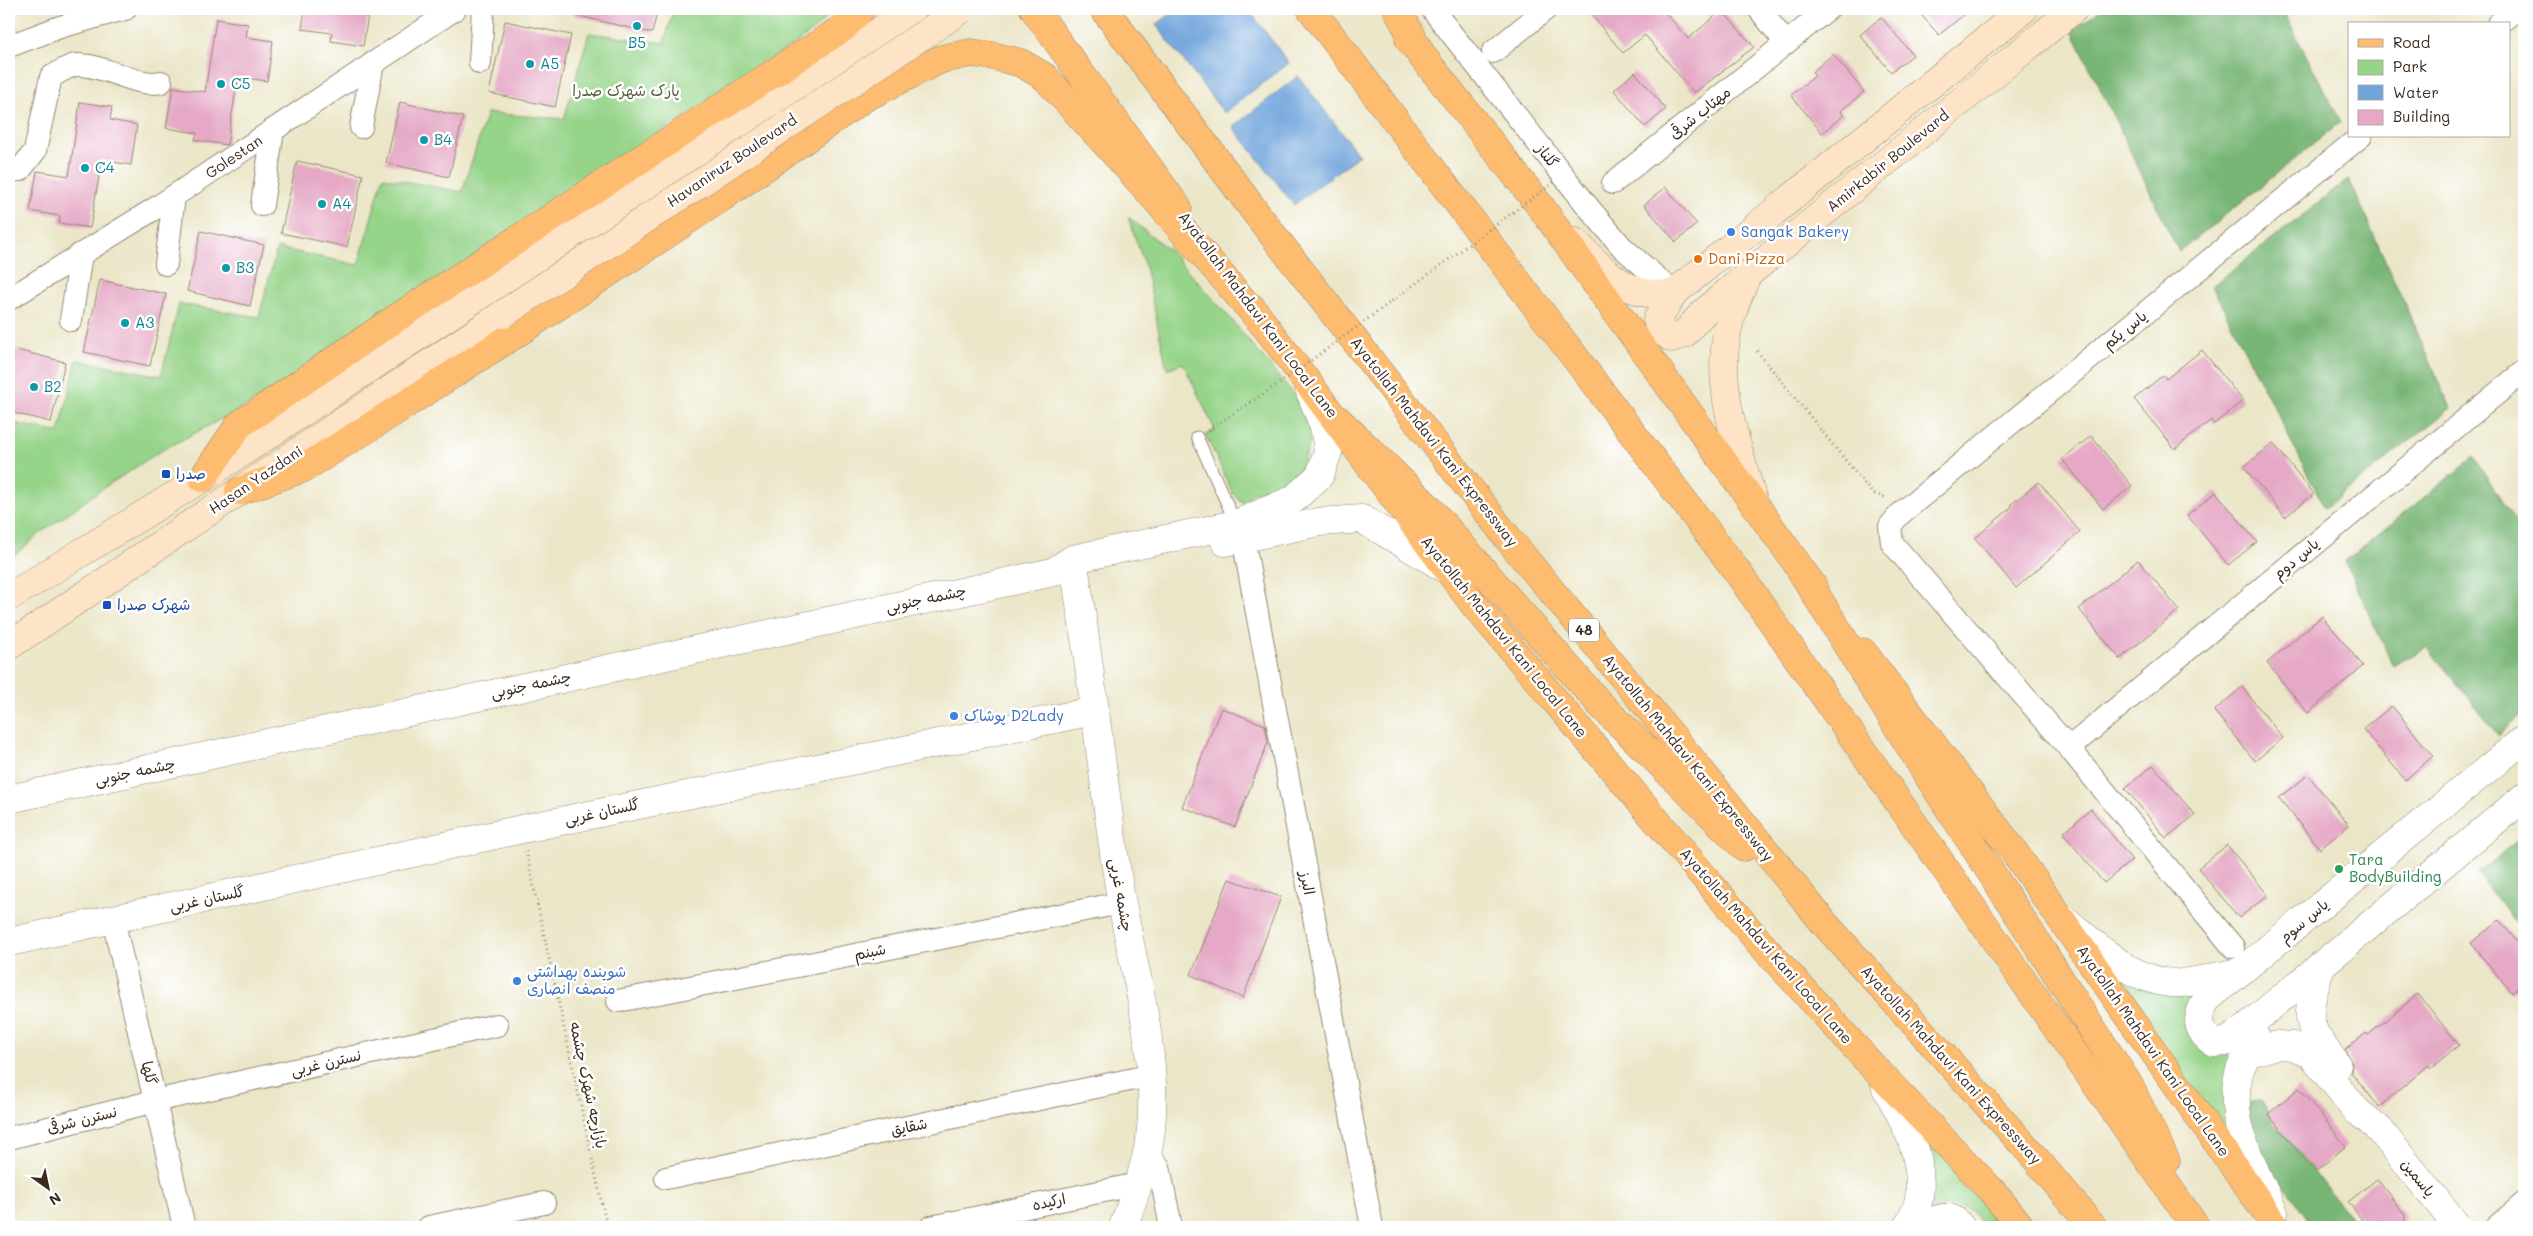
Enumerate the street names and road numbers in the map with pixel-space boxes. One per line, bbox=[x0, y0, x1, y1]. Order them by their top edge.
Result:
street label: مهتاب شرقی bbox=[1665, 81, 1734, 143]
street label: Amirkabir Boulevard bbox=[1822, 105, 1953, 216]
street label: Havaniruz Boulevard bbox=[662, 109, 800, 211]
street label: Golestan bbox=[201, 130, 266, 183]
street label: گلناز bbox=[1531, 138, 1564, 172]
street label: Ayatollah Mahdavi Kani Local Lane bbox=[1174, 207, 1343, 422]
street label: یاس یکم bbox=[2098, 305, 2153, 355]
street label: Ayatollah Mahdavi Kani Expressway bbox=[1347, 332, 1523, 550]
street label: Hasan Yazdani bbox=[205, 440, 306, 518]
street label: Ayatollah Mahdavi Kani Local Lane bbox=[1417, 532, 1592, 741]
street label: یاس دوم bbox=[2268, 533, 2325, 586]
street label: چشمه جنوبی bbox=[884, 580, 968, 617]
road number: 48 bbox=[1569, 618, 1599, 642]
street label: Ayatollah Mahdavi Kani Expressway bbox=[1599, 650, 1779, 865]
street label: چشمه جنوبی bbox=[489, 666, 573, 703]
street label: چشمه جنوبی bbox=[93, 753, 177, 790]
street label: گلستان غربی bbox=[562, 793, 641, 830]
street label: Ayatollah Mahdavi Kani Local Lane bbox=[1676, 843, 1857, 1048]
street label: چشمه غربی bbox=[1105, 856, 1138, 933]
street label: البرز bbox=[1296, 868, 1320, 896]
street label: گلستان غربی bbox=[167, 880, 246, 917]
street label: یاس سوم bbox=[2274, 894, 2334, 949]
street label: شبنم bbox=[852, 938, 888, 967]
street label: Ayatollah Mahdavi Kani Local Lane bbox=[2073, 941, 2235, 1160]
street label: Ayatollah Mahdavi Kani Expressway bbox=[1857, 961, 2047, 1168]
street label: بازارچه شهرک چشمه bbox=[565, 1020, 612, 1150]
street label: نسترن غربی bbox=[289, 1044, 363, 1081]
street label: گلها bbox=[138, 1059, 162, 1087]
street label: نسترن شرقی bbox=[45, 1101, 119, 1137]
street label: شقایق bbox=[889, 1112, 929, 1140]
street label: یاسمین bbox=[2397, 1154, 2440, 1201]
street label: ارکیده bbox=[1030, 1188, 1067, 1214]

